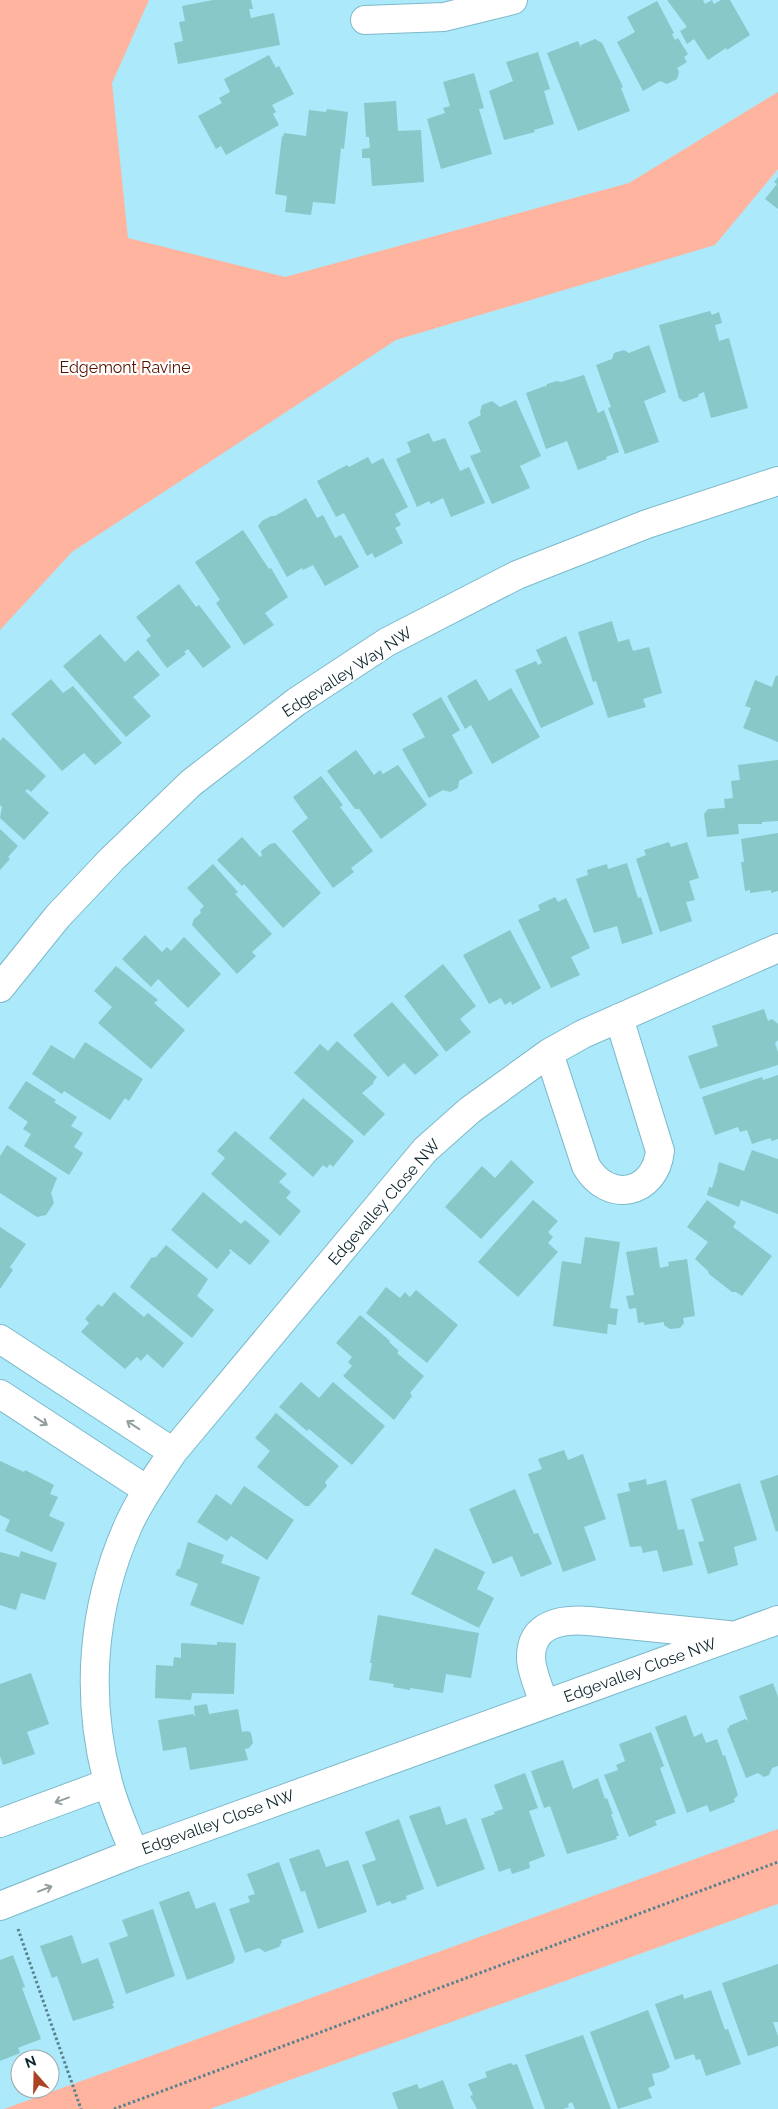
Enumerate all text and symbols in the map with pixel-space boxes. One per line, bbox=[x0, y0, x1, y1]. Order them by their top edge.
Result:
park label: Edgemont Ravine bbox=[59, 358, 191, 377]
street label: Edgevalley Way NW bbox=[279, 623, 416, 721]
street label: Edgevalley Close NW bbox=[324, 1135, 444, 1269]
one-way arrow bbox=[34, 1416, 48, 1426]
one-way arrow bbox=[126, 1420, 140, 1430]
street label: Edgevalley Close NW bbox=[561, 1633, 719, 1706]
street label: Edgevalley Close NW bbox=[139, 1785, 297, 1858]
one-way arrow bbox=[55, 1796, 70, 1805]
one-way arrow bbox=[38, 1883, 53, 1892]
north arrow bbox=[10, 2049, 60, 2099]
text: N bbox=[23, 2052, 38, 2071]

